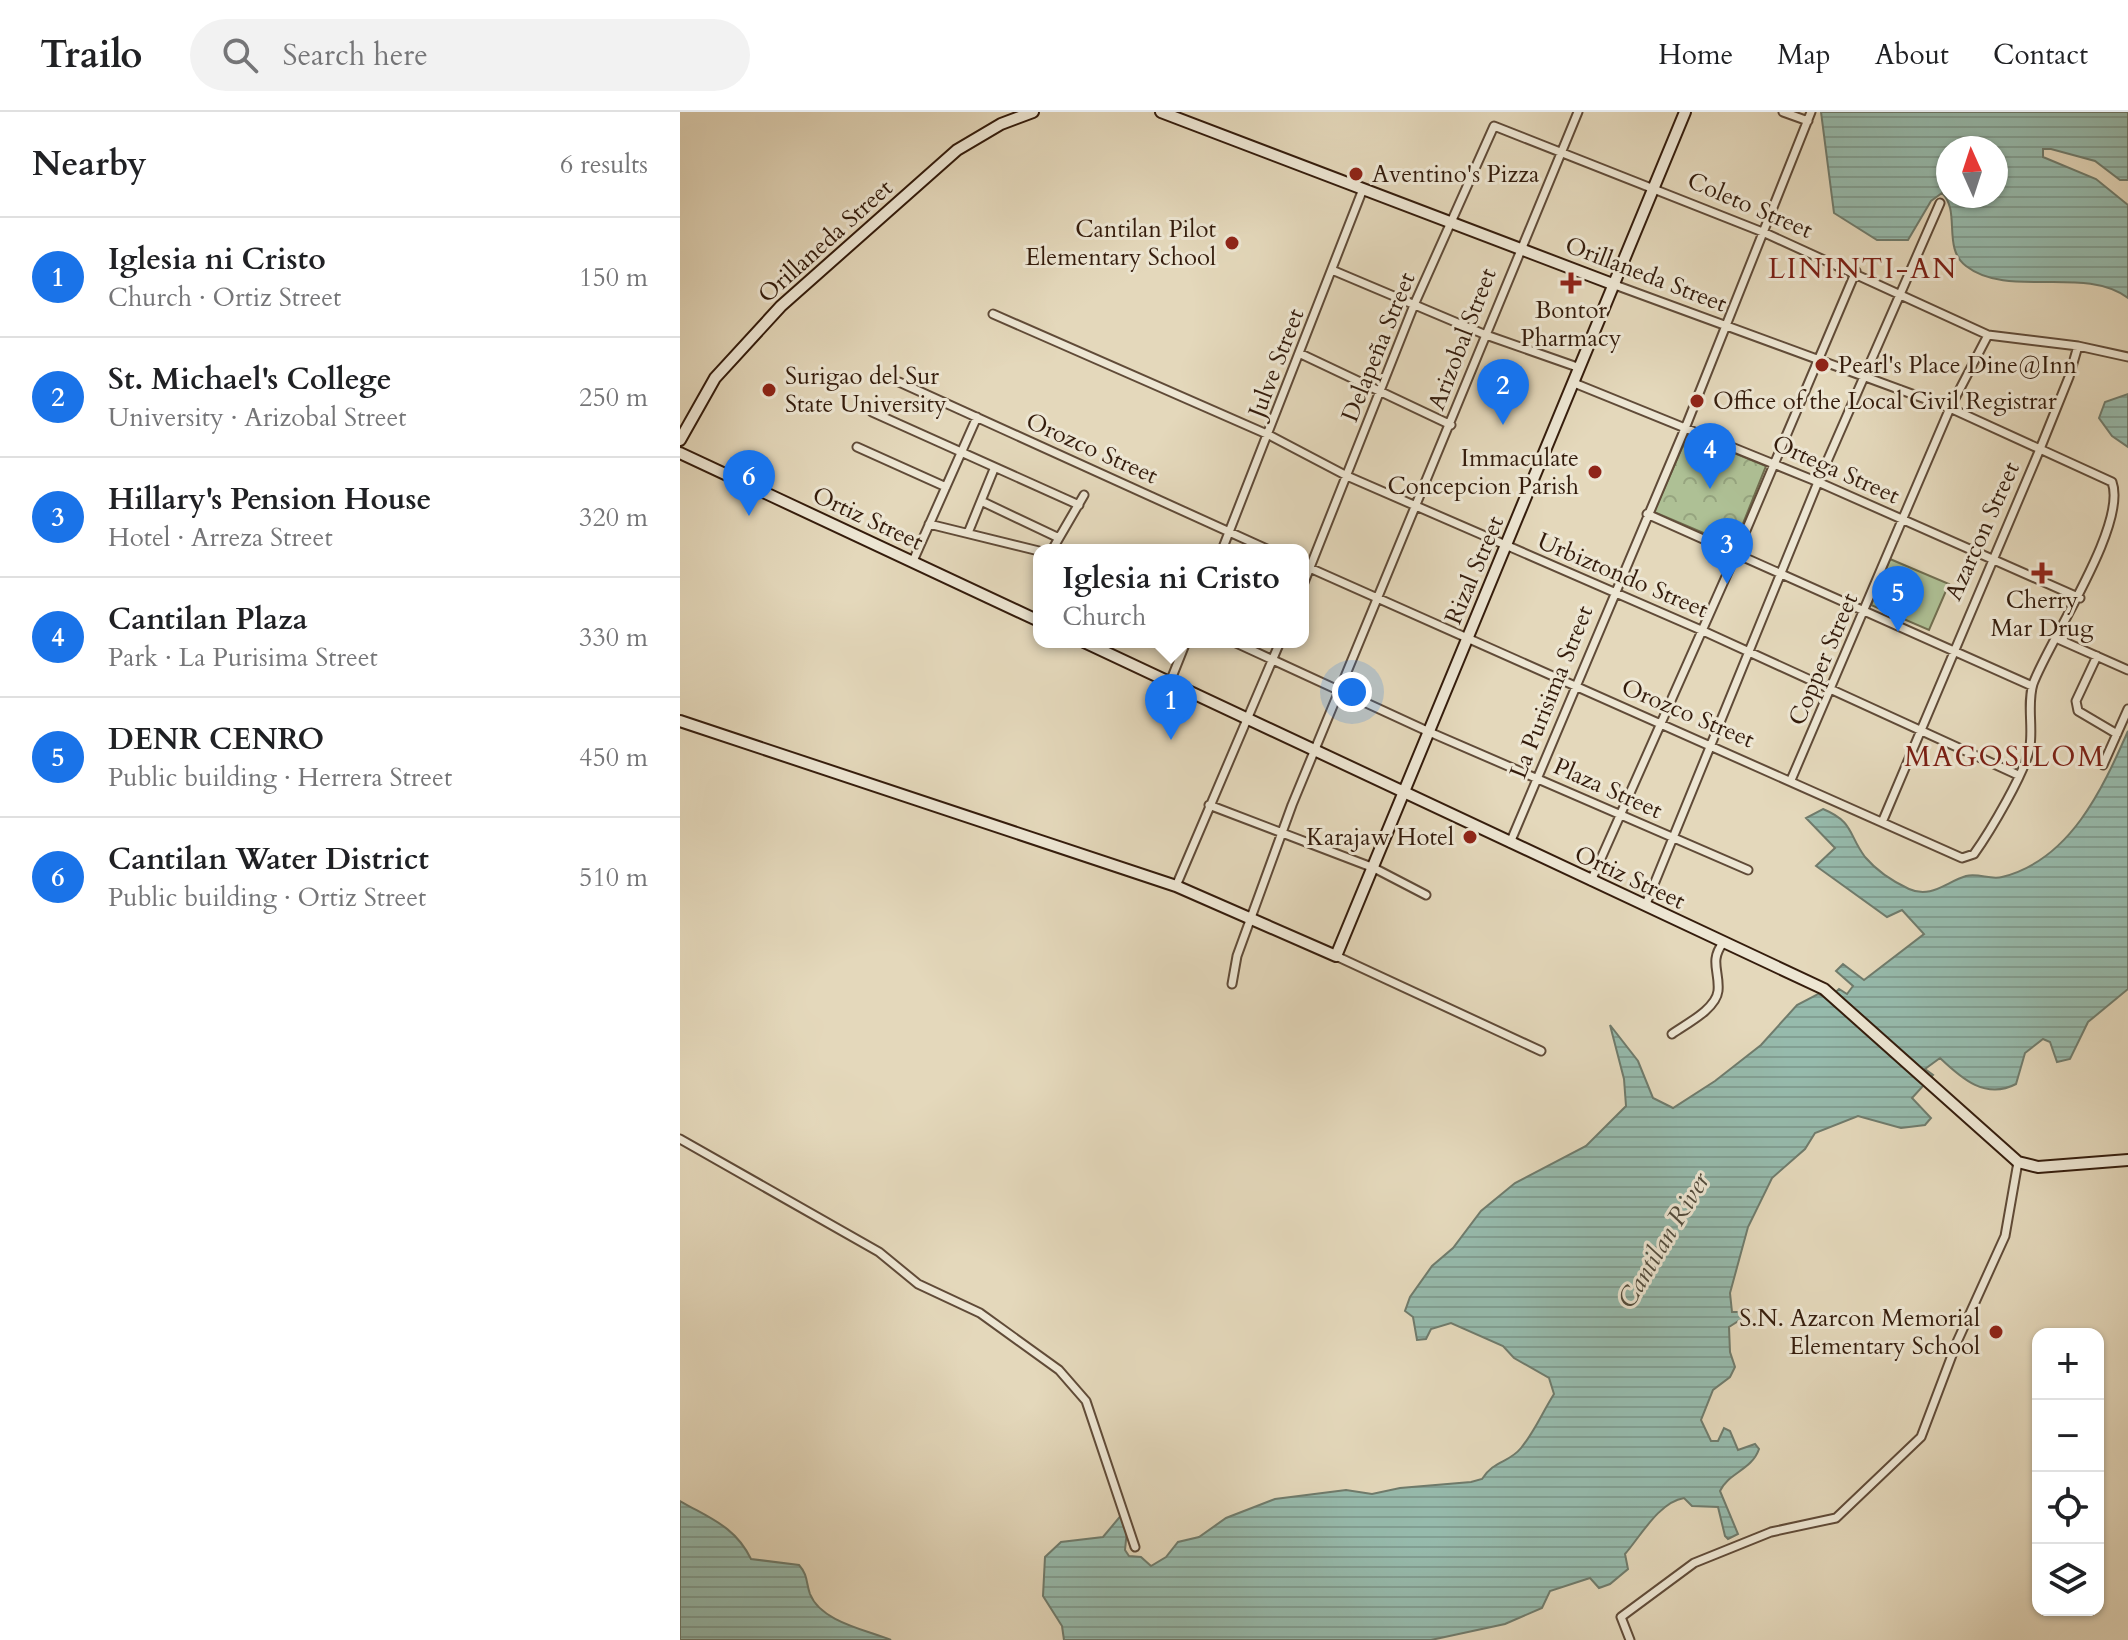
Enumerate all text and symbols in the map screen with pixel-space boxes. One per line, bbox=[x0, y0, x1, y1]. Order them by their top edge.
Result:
search box bbox=[190, 19, 750, 91]
text: Trailo bbox=[40, 29, 142, 81]
icon: search bbox=[218, 33, 262, 77]
text: Search here bbox=[282, 35, 428, 76]
text: Home bbox=[1658, 36, 1733, 74]
text: Map bbox=[1777, 36, 1831, 74]
text: About bbox=[1875, 36, 1949, 74]
text: Contact bbox=[1993, 36, 2088, 74]
north arrow bbox=[1936, 136, 2008, 208]
text: Nearby bbox=[32, 141, 147, 187]
text: 6 results bbox=[560, 147, 648, 182]
place label: Aventino's Pizza bbox=[1372, 158, 1540, 191]
street label: Coleto Street bbox=[1682, 164, 1818, 247]
marker: Aventino's Pizza bbox=[1347, 165, 1365, 183]
street label: Orillaneda Street bbox=[751, 172, 900, 311]
place label: Cantilan Pilot Elementary School bbox=[1025, 213, 1216, 274]
street label: Orillaneda Street bbox=[1560, 228, 1732, 321]
marker: Cantilan Pilot Elementary School bbox=[1223, 234, 1241, 252]
text: Iglesia ni Cristo bbox=[108, 239, 326, 280]
district label: LININTI-AN bbox=[1768, 250, 1958, 288]
text: 1 bbox=[51, 260, 65, 295]
text: 150 m bbox=[579, 260, 648, 295]
street label: Arizobal Street bbox=[1420, 263, 1505, 415]
street label: Delapeña Street bbox=[1333, 267, 1424, 427]
marker: Bontor Pharmacy bbox=[1562, 274, 1580, 292]
text: Church · Ortiz Street bbox=[108, 280, 341, 315]
place label: Bontor Pharmacy bbox=[1521, 294, 1622, 355]
street label: Julve Street bbox=[1239, 303, 1313, 425]
place label: Pearl's Place Dine@Inn bbox=[1838, 349, 2077, 382]
marker: Pearl's Place Dine@Inn bbox=[1813, 356, 1831, 374]
text: St. Michael's College bbox=[108, 359, 392, 400]
pin: 2 bbox=[1477, 359, 1529, 425]
place label: Surigao del Sur State University bbox=[785, 360, 947, 421]
text: 2 bbox=[51, 380, 65, 415]
text: 250 m bbox=[579, 380, 648, 415]
marker: Surigao del Sur State University bbox=[760, 381, 778, 399]
place label: Office of the Local Civil Registrar bbox=[1713, 385, 2057, 418]
marker: Office of the Local Civil Registrar bbox=[1688, 392, 1706, 410]
text: University · Arizobal Street bbox=[108, 400, 407, 435]
street label: Orozco Street bbox=[1021, 405, 1163, 492]
pin: 4 bbox=[1684, 423, 1736, 489]
street label: Ortega Street bbox=[1767, 427, 1905, 512]
place label: Immaculate Concepcion Parish bbox=[1387, 442, 1579, 503]
pin: 6 bbox=[723, 450, 775, 516]
street label: Azarcon Street bbox=[1937, 456, 2028, 606]
marker: Immaculate Concepcion Parish bbox=[1586, 463, 1604, 481]
street label: Ortiz Street bbox=[807, 478, 929, 559]
text: Hillary's Pension House bbox=[108, 479, 431, 520]
text: 3 bbox=[51, 500, 65, 535]
text: 320 m bbox=[579, 500, 648, 535]
street label: Rizal Street bbox=[1437, 511, 1512, 629]
pin: 3 bbox=[1701, 518, 1753, 584]
text: Hotel · Arreza Street bbox=[108, 520, 333, 555]
street label: Urbiztondo Street bbox=[1532, 525, 1714, 627]
popup bbox=[1033, 544, 1309, 648]
text: Iglesia ni Cristo bbox=[1062, 558, 1280, 599]
marker: Cherry Mar Drug bbox=[2033, 564, 2051, 582]
pin: 5 bbox=[1872, 566, 1924, 632]
place label: Cherry Mar Drug bbox=[1990, 584, 2094, 645]
street label: Copper Street bbox=[1781, 588, 1866, 730]
text: Cantilan Plaza bbox=[108, 599, 308, 640]
text: Church bbox=[1062, 599, 1146, 634]
street label: La Purisima Street bbox=[1502, 600, 1601, 784]
text: 4 bbox=[51, 620, 65, 655]
text: 330 m bbox=[579, 620, 648, 655]
text: Park · La Purisima Street bbox=[108, 640, 378, 675]
street label: Orozco Street bbox=[1616, 671, 1760, 756]
your location bbox=[1332, 672, 1372, 712]
pin: 1 bbox=[1145, 674, 1197, 740]
text: DENR CENRO bbox=[108, 719, 324, 760]
district label: MAGOSILOM bbox=[1904, 738, 2106, 776]
text: 5 bbox=[51, 740, 65, 775]
text: 450 m bbox=[579, 740, 648, 775]
street label: Plaza Street bbox=[1548, 750, 1668, 827]
text: Public building · Herrera Street bbox=[108, 760, 452, 795]
place label: Karajaw Hotel bbox=[1306, 821, 1454, 854]
marker: Karajaw Hotel bbox=[1461, 828, 1479, 846]
street label: Ortiz Street bbox=[1569, 837, 1691, 918]
text: Cantilan Water District bbox=[108, 839, 429, 880]
text: 6 bbox=[51, 860, 65, 895]
text: 510 m bbox=[579, 860, 648, 895]
text: Public building · Ortiz Street bbox=[108, 880, 426, 915]
water label: Cantilan River bbox=[1609, 1165, 1718, 1315]
place label: S.N. Azarcon Memorial Elementary School bbox=[1739, 1302, 1980, 1363]
marker: S.N. Azarcon Memorial Elementary School bbox=[1987, 1323, 2005, 1341]
map controls bbox=[2032, 1328, 2104, 1616]
button: + bbox=[2032, 1328, 2104, 1400]
button: − bbox=[2032, 1400, 2104, 1472]
button: locate bbox=[2032, 1472, 2104, 1544]
button: layers bbox=[2032, 1544, 2104, 1616]

